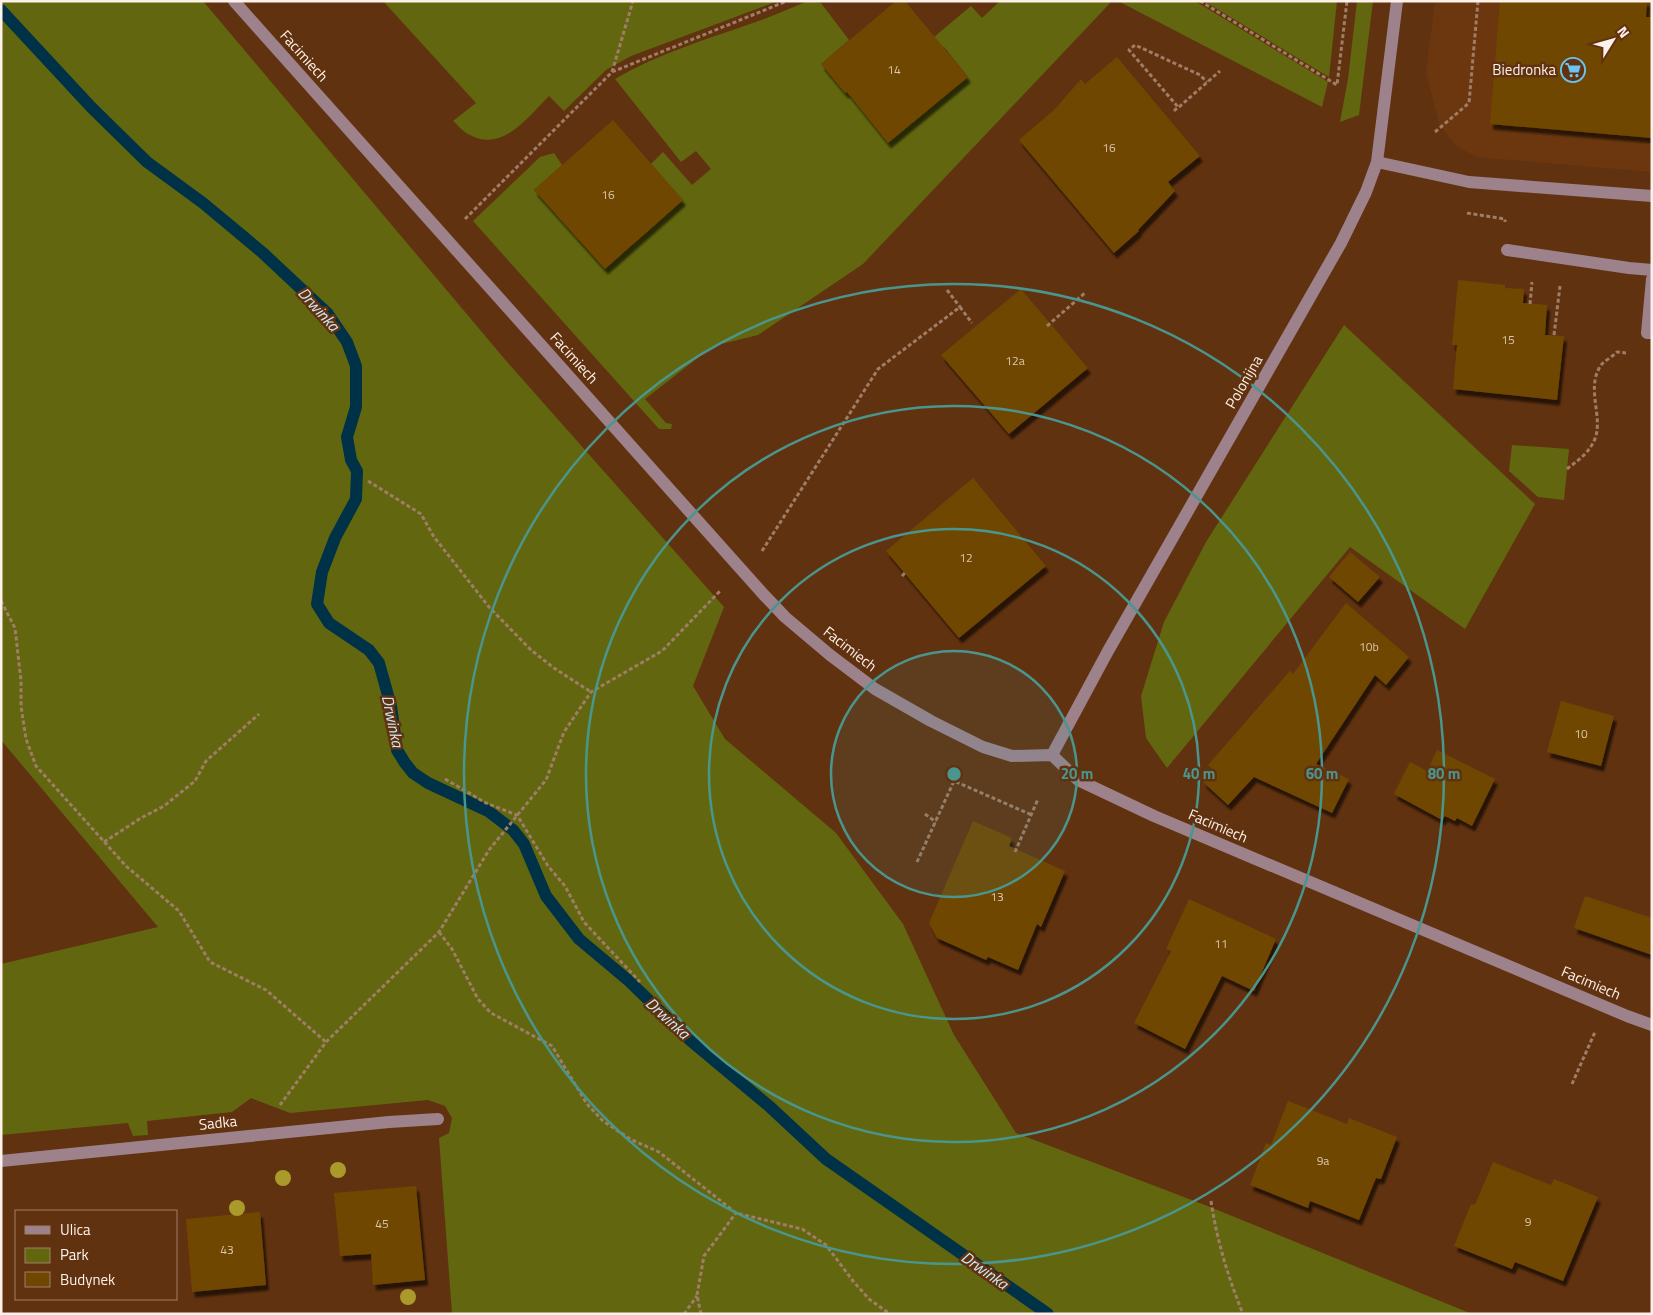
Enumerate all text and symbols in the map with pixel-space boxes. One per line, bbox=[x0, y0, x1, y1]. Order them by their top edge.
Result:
north arrow bbox=[1588, 15, 1638, 65]
text: N bbox=[1612, 22, 1635, 42]
street label: Facimiech bbox=[275, 25, 334, 87]
supermarket icon: Biedronka bbox=[1560, 57, 1586, 83]
place label: Biedronka bbox=[1492, 58, 1556, 81]
house number: 14 bbox=[887, 60, 901, 79]
house number: 16 bbox=[1102, 138, 1116, 157]
house number: 16 bbox=[601, 185, 615, 204]
water label: Drwinka bbox=[292, 281, 346, 337]
street label: Facimiech bbox=[545, 327, 604, 389]
house number: 15 bbox=[1501, 330, 1515, 349]
street label: Polonijna bbox=[1219, 350, 1268, 413]
house number: 12a bbox=[1005, 351, 1025, 370]
house number: 12 bbox=[959, 548, 973, 567]
street label: Facimiech bbox=[819, 620, 882, 677]
house number: 10b bbox=[1359, 637, 1379, 656]
water label: Drwinka bbox=[376, 693, 410, 750]
house number: 10 bbox=[1574, 724, 1588, 743]
text: 20 m bbox=[1061, 762, 1093, 785]
text: 40 m bbox=[1183, 762, 1215, 785]
text: 60 m bbox=[1306, 762, 1338, 785]
text: 80 m bbox=[1428, 762, 1460, 785]
centre of rings bbox=[945, 765, 963, 783]
street label: Facimiech bbox=[1185, 803, 1252, 848]
house number: 13 bbox=[990, 887, 1004, 906]
house number: 11 bbox=[1214, 934, 1228, 953]
street label: Facimiech bbox=[1558, 960, 1625, 1005]
water label: Drwinka bbox=[640, 991, 696, 1045]
street label: Sadka bbox=[198, 1109, 239, 1136]
house number: 9a bbox=[1317, 1151, 1329, 1170]
legend bbox=[15, 1210, 178, 1300]
house number: 9 bbox=[1525, 1212, 1532, 1231]
house number: 45 bbox=[375, 1214, 389, 1233]
text: Ulica bbox=[60, 1218, 91, 1241]
house number: 43 bbox=[220, 1240, 234, 1259]
text: Park bbox=[60, 1243, 89, 1266]
water label: Drwinka bbox=[957, 1245, 1014, 1295]
text: Budynek bbox=[60, 1268, 115, 1291]

